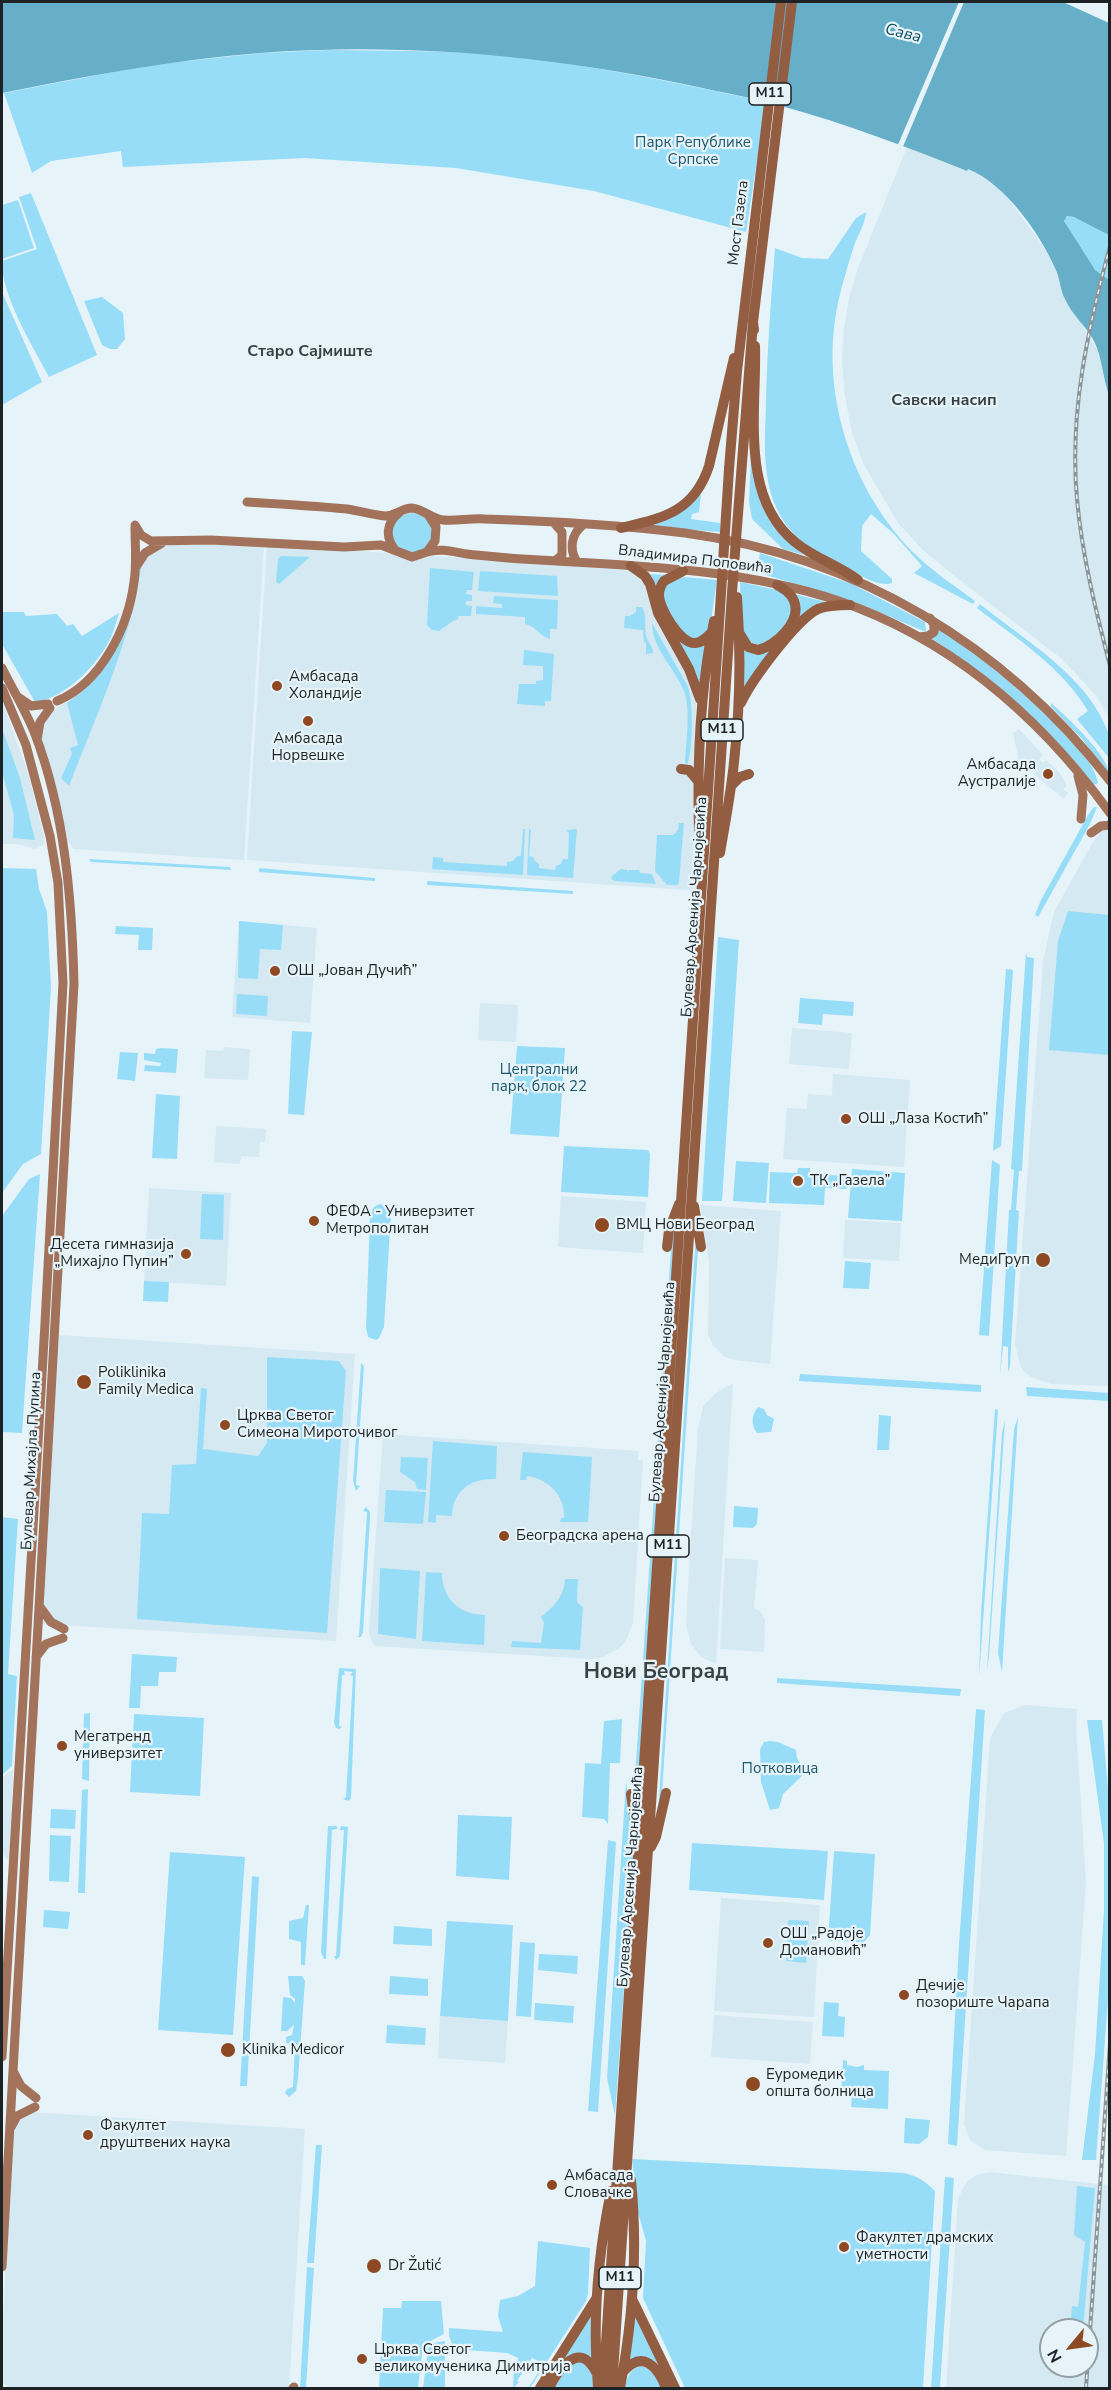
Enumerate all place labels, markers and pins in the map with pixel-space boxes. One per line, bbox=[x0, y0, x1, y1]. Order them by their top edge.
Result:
place label: Амбасада Холандије bbox=[289, 668, 362, 703]
marker: Амбасада Холандије bbox=[270, 679, 284, 693]
marker: Амбасада Норвешке bbox=[301, 714, 315, 728]
place label: Амбасада Норвешке bbox=[271, 730, 345, 765]
place label: Амбасада Аустралије bbox=[958, 756, 1036, 791]
marker: Амбасада Аустралије bbox=[1041, 767, 1055, 781]
place label: ОШ „Јован Дучић” bbox=[287, 962, 417, 980]
marker: ОШ „Јован Дучић” bbox=[268, 964, 282, 978]
place label: ОШ „Лаза Костић” bbox=[858, 1110, 988, 1128]
marker: ОШ „Лаза Костић” bbox=[839, 1112, 853, 1126]
place label: ТК „Газела” bbox=[810, 1172, 890, 1190]
marker: ТК „Газела” bbox=[791, 1174, 805, 1188]
place label: ФЕФА - Универзитет Метрополитан bbox=[326, 1203, 474, 1238]
marker: ФЕФА - Универзитет Метрополитан bbox=[307, 1214, 321, 1228]
marker: ВМЦ Нови Београд bbox=[593, 1216, 611, 1234]
place label: ВМЦ Нови Београд bbox=[616, 1216, 754, 1234]
place label: Десета гимназија „Михајло Пупин” bbox=[50, 1236, 174, 1271]
marker: Десета гимназија „Михајло Пупин” bbox=[179, 1247, 193, 1261]
place label: МедиГруп bbox=[959, 1251, 1030, 1269]
marker: МедиГруп bbox=[1034, 1251, 1052, 1269]
place label: Poliklinika Family Medica bbox=[98, 1364, 194, 1399]
marker: Poliklinika Family Medica bbox=[75, 1373, 93, 1391]
place label: Црква Светог Симеона Мироточивог bbox=[237, 1407, 397, 1442]
marker: Црква Светог Симеона Мироточивог bbox=[218, 1418, 232, 1432]
place label: Београдска арена bbox=[516, 1527, 644, 1545]
marker: Београдска арена bbox=[497, 1529, 511, 1543]
place label: Мегатренд универзитет bbox=[74, 1728, 162, 1763]
marker: Мегатренд универзитет bbox=[55, 1739, 69, 1753]
place label: ОШ „Радоје Домановић” bbox=[780, 1925, 867, 1960]
marker: ОШ „Радоје Домановић” bbox=[761, 1936, 775, 1950]
place label: Дечије позориште Чарапа bbox=[916, 1977, 1050, 2012]
marker: Дечије позориште Чарапа bbox=[897, 1988, 911, 2002]
marker: Klinika Medicor bbox=[219, 2041, 237, 2059]
place label: Klinika Medicor bbox=[242, 2041, 344, 2059]
place label: Еуромедик општа болница bbox=[766, 2066, 874, 2101]
marker: Еуромедик општа болница bbox=[744, 2075, 762, 2093]
place label: Факултет друштвених наука bbox=[100, 2117, 231, 2152]
marker: Факултет друштвених наука bbox=[81, 2128, 95, 2142]
place label: Амбасада Словачке bbox=[564, 2167, 634, 2202]
marker: Амбасада Словачке bbox=[545, 2178, 559, 2192]
place label: Факултет драмских уметности bbox=[856, 2229, 993, 2264]
marker: Факултет драмских уметности bbox=[837, 2240, 851, 2254]
marker: Dr Žutić bbox=[365, 2257, 383, 2275]
place label: Dr Žutić bbox=[388, 2257, 441, 2275]
place label: Црква Светог великомученика Димитрија bbox=[374, 2341, 571, 2376]
marker: Црква Светог великомученика Димитрија bbox=[355, 2352, 369, 2366]

